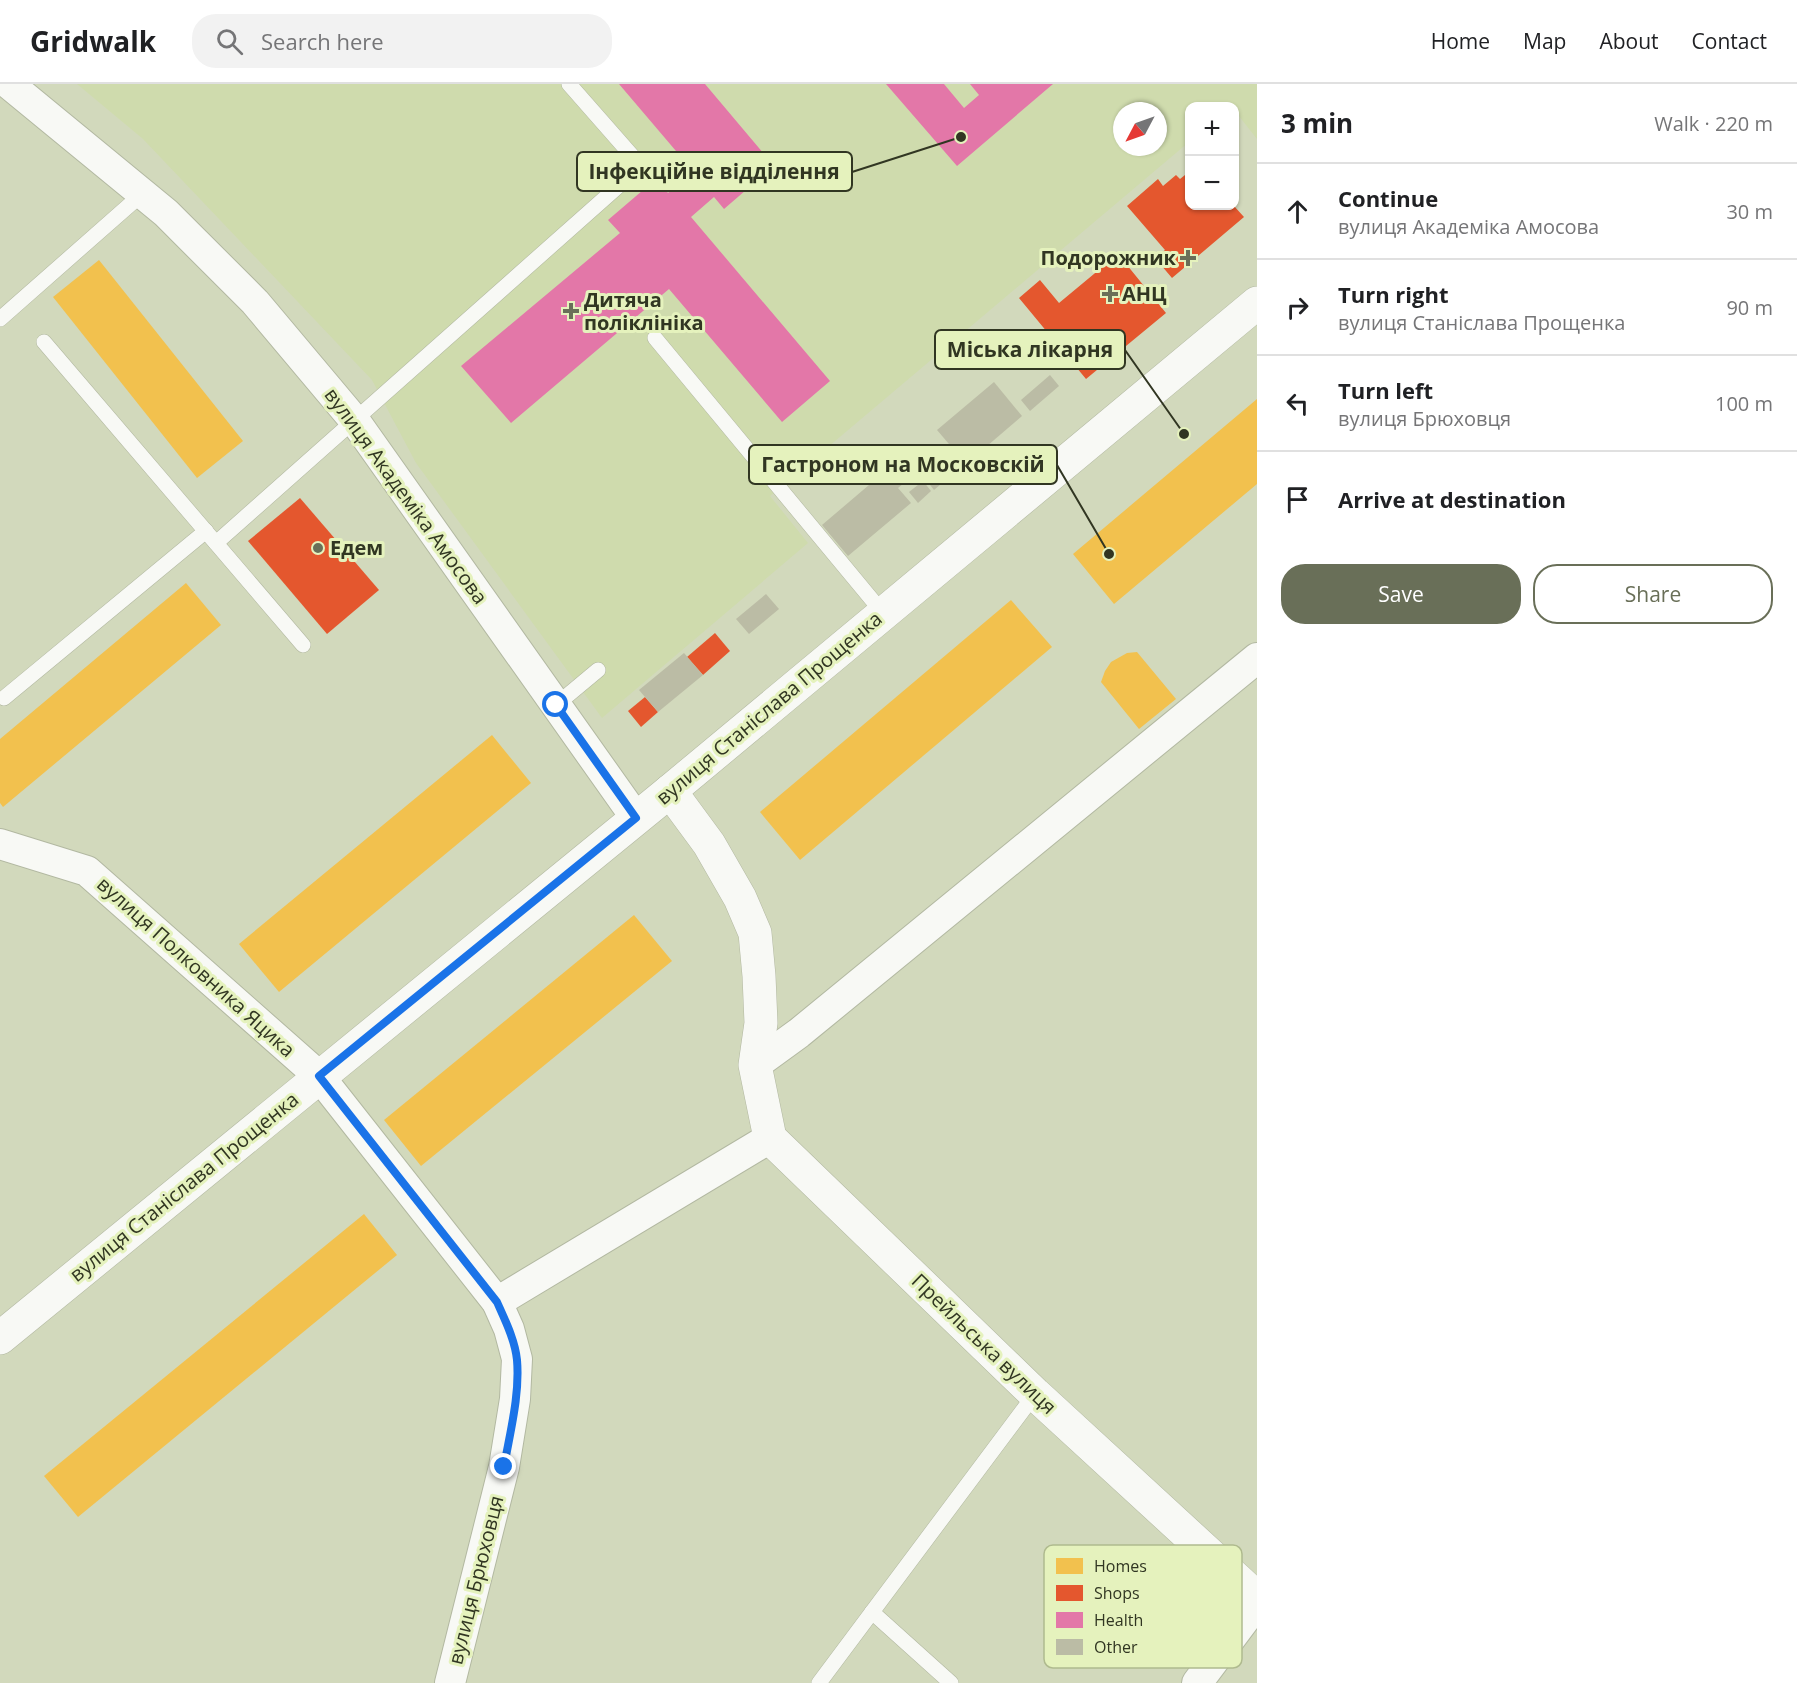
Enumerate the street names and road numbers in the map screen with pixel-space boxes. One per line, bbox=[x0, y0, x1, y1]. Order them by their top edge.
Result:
street label: вулиця Академіка Амосова bbox=[319, 382, 494, 609]
street label: вулиця Станіслава Прощенка bbox=[650, 605, 887, 810]
street label: вулиця Полковника Яцика bbox=[92, 870, 301, 1063]
street label: вулиця Станіслава Прощенка bbox=[64, 1086, 304, 1288]
street label: Прейльська вулиця bbox=[906, 1267, 1063, 1420]
street label: вулиця Брюховця bbox=[441, 1493, 510, 1667]

